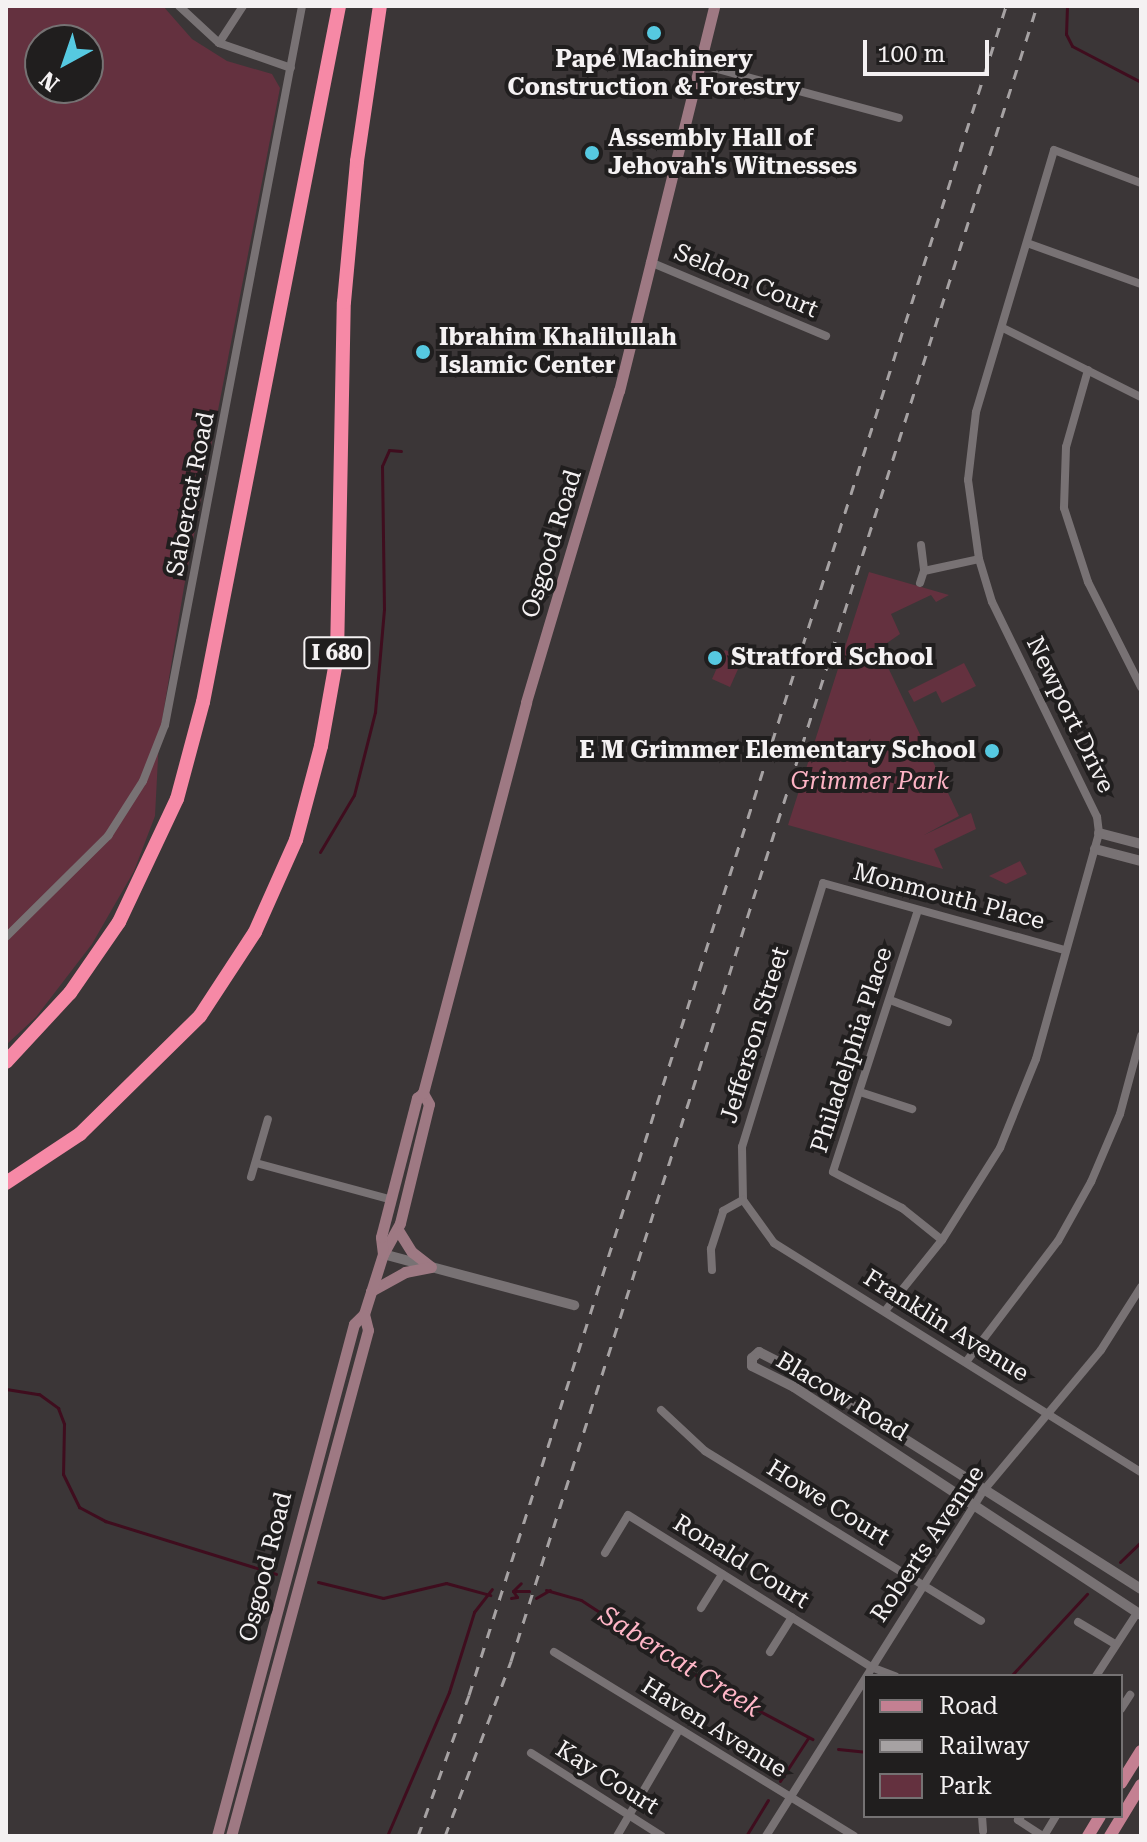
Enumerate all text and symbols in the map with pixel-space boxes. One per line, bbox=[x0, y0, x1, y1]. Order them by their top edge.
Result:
north arrow bbox=[24, 24, 104, 104]
marker: Papé Machinery Construction & Forestry bbox=[645, 24, 663, 42]
scale bar bbox=[867, 24, 993, 74]
text: 100 m bbox=[877, 40, 945, 68]
place label: Papé Machinery Construction & Forestry bbox=[508, 46, 800, 102]
text: N bbox=[35, 66, 64, 96]
place label: Assembly Hall of Jehovah's Witnesses bbox=[608, 125, 857, 181]
marker: Assembly Hall of Jehovah's Witnesses bbox=[583, 144, 601, 162]
street label: Seldon Court bbox=[670, 238, 822, 324]
place label: Ibrahim Khalilullah Islamic Center bbox=[439, 324, 677, 380]
marker: Ibrahim Khalilullah Islamic Center bbox=[414, 343, 432, 361]
street label: Sabercat Road bbox=[161, 410, 221, 578]
street label: Osgood Road bbox=[516, 466, 588, 622]
street label: Newport Drive bbox=[1020, 632, 1120, 798]
road number: I 680 bbox=[303, 635, 371, 671]
place label: Stratford School bbox=[731, 644, 933, 672]
marker: Stratford School bbox=[706, 649, 724, 667]
place label: E M Grimmer Elementary School bbox=[579, 737, 976, 765]
marker: E M Grimmer Elementary School bbox=[983, 742, 1001, 760]
park label: Grimmer Park bbox=[791, 768, 949, 796]
street label: Monmouth Place bbox=[850, 858, 1048, 936]
street label: Jefferson Street bbox=[714, 943, 796, 1127]
street label: Philadelphia Place bbox=[805, 944, 899, 1156]
street label: Franklin Avenue bbox=[858, 1264, 1034, 1388]
street label: Blacow Road bbox=[771, 1346, 913, 1448]
street label: Howe Court bbox=[761, 1454, 895, 1552]
street label: Roberts Avenue bbox=[865, 1460, 991, 1628]
street label: Osgood Road bbox=[233, 1489, 299, 1645]
street label: Ronald Court bbox=[668, 1509, 814, 1615]
water label: Sabercat Creek bbox=[593, 1600, 767, 1724]
street label: Haven Avenue bbox=[636, 1672, 792, 1784]
legend bbox=[863, 1674, 1123, 1818]
text: Road bbox=[939, 1692, 998, 1720]
text: Railway bbox=[939, 1732, 1030, 1760]
street label: Kay Court bbox=[550, 1735, 664, 1821]
text: Park bbox=[939, 1772, 992, 1800]

